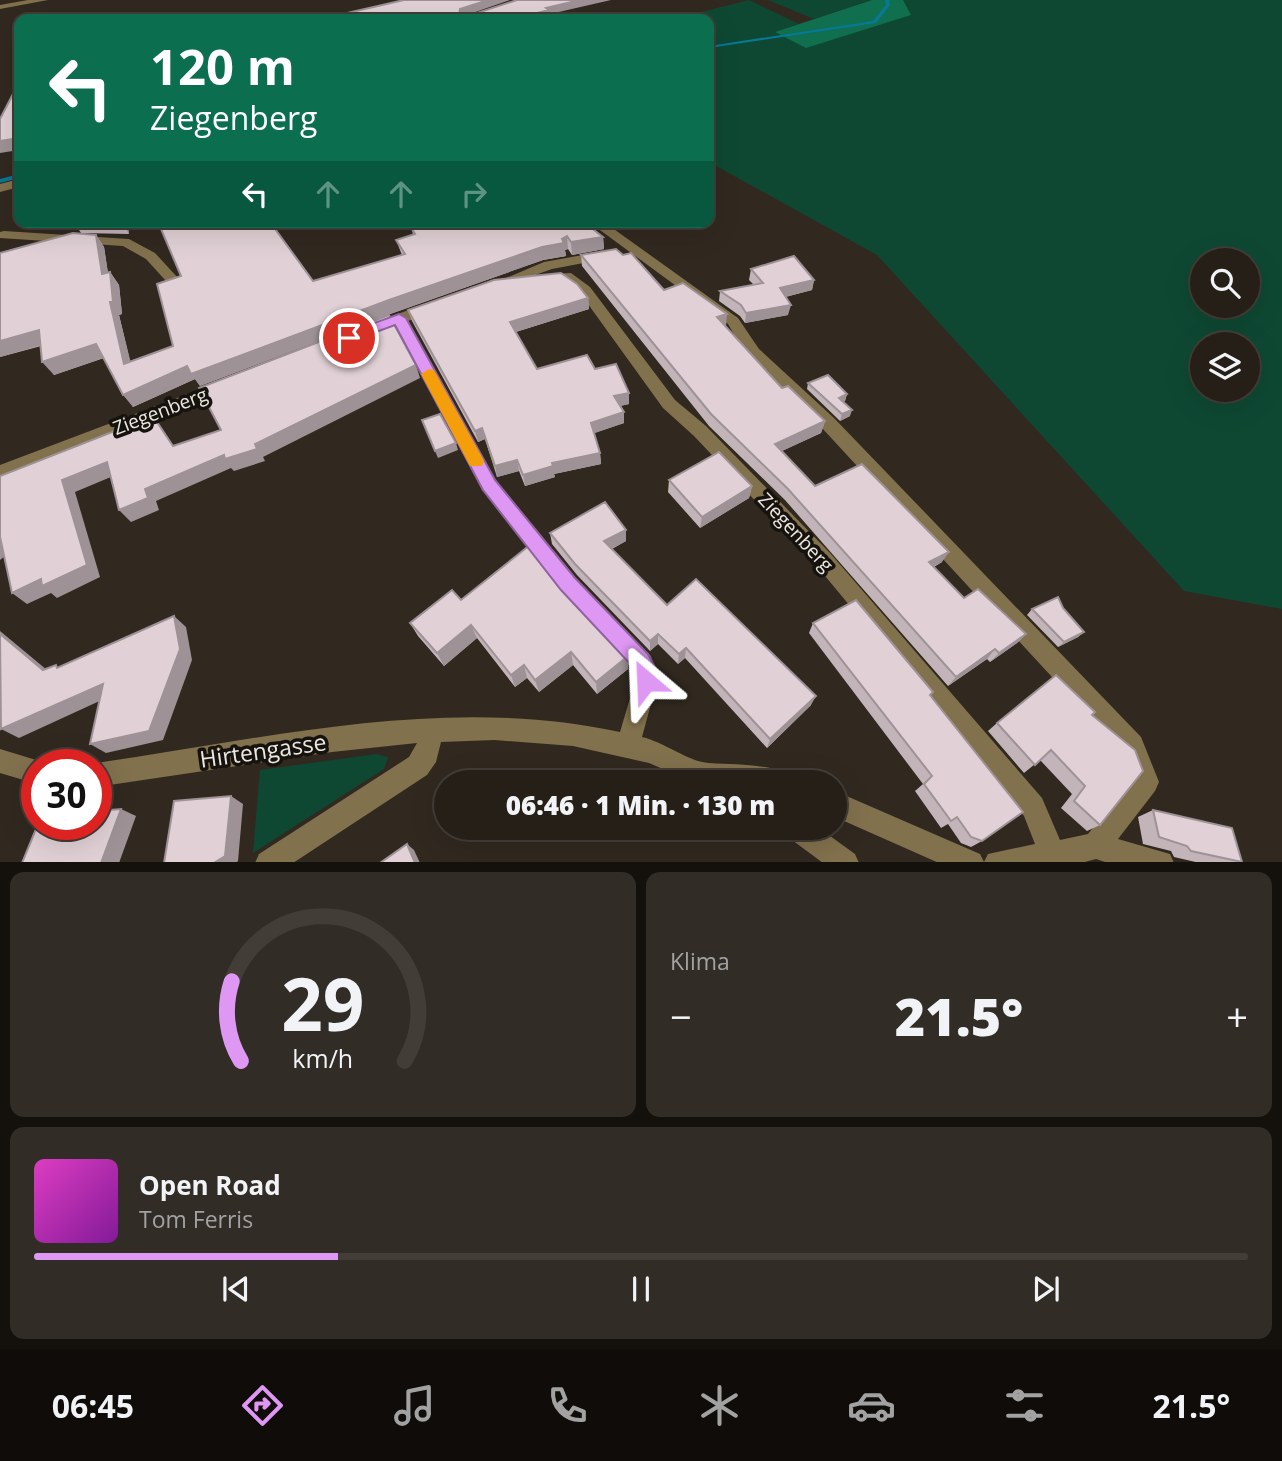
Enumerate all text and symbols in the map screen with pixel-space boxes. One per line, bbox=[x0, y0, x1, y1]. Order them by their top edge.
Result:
text: 120 m bbox=[150, 33, 295, 99]
icon: left bbox=[35, 42, 126, 133]
text: Ziegenberg bbox=[150, 96, 317, 139]
icon: left bbox=[236, 175, 274, 213]
icon: ahead bbox=[309, 175, 347, 213]
icon: ahead bbox=[382, 175, 420, 213]
icon: right bbox=[455, 175, 493, 213]
map controls bbox=[1190, 248, 1260, 402]
button: search bbox=[1190, 248, 1260, 318]
pin bbox=[319, 308, 379, 368]
icon: arrive bbox=[330, 319, 368, 357]
button: layers bbox=[1190, 332, 1260, 402]
street label: Ziegenberg bbox=[109, 381, 211, 441]
street label: Ziegenberg bbox=[753, 487, 839, 577]
position arrow bbox=[609, 644, 683, 718]
street label: Hirtengasse bbox=[198, 725, 328, 775]
speed limit sign: 30 bbox=[21, 749, 112, 840]
text: 06:46 · 1 Min. · 130 m bbox=[506, 787, 775, 823]
text: Klima bbox=[670, 945, 730, 977]
text: 29 bbox=[281, 953, 365, 1052]
text: 21.5° bbox=[895, 980, 1023, 1051]
text: − bbox=[670, 990, 692, 1042]
text: + bbox=[1226, 990, 1248, 1042]
text: km/h bbox=[293, 1040, 353, 1074]
text: Open Road bbox=[139, 1167, 281, 1203]
text: Tom Ferris bbox=[139, 1203, 253, 1235]
icon: previous bbox=[217, 1270, 255, 1308]
icon: pause bbox=[622, 1270, 660, 1308]
icon: next bbox=[1027, 1270, 1065, 1308]
icon: directions bbox=[238, 1381, 287, 1430]
icon: music bbox=[390, 1381, 439, 1430]
icon: phone bbox=[543, 1381, 592, 1430]
icon: climate bbox=[695, 1381, 744, 1430]
icon: car bbox=[847, 1381, 896, 1430]
icon: filters bbox=[1000, 1381, 1049, 1430]
text: 06:45 bbox=[52, 1384, 134, 1427]
text: 21.5° bbox=[1152, 1384, 1230, 1427]

